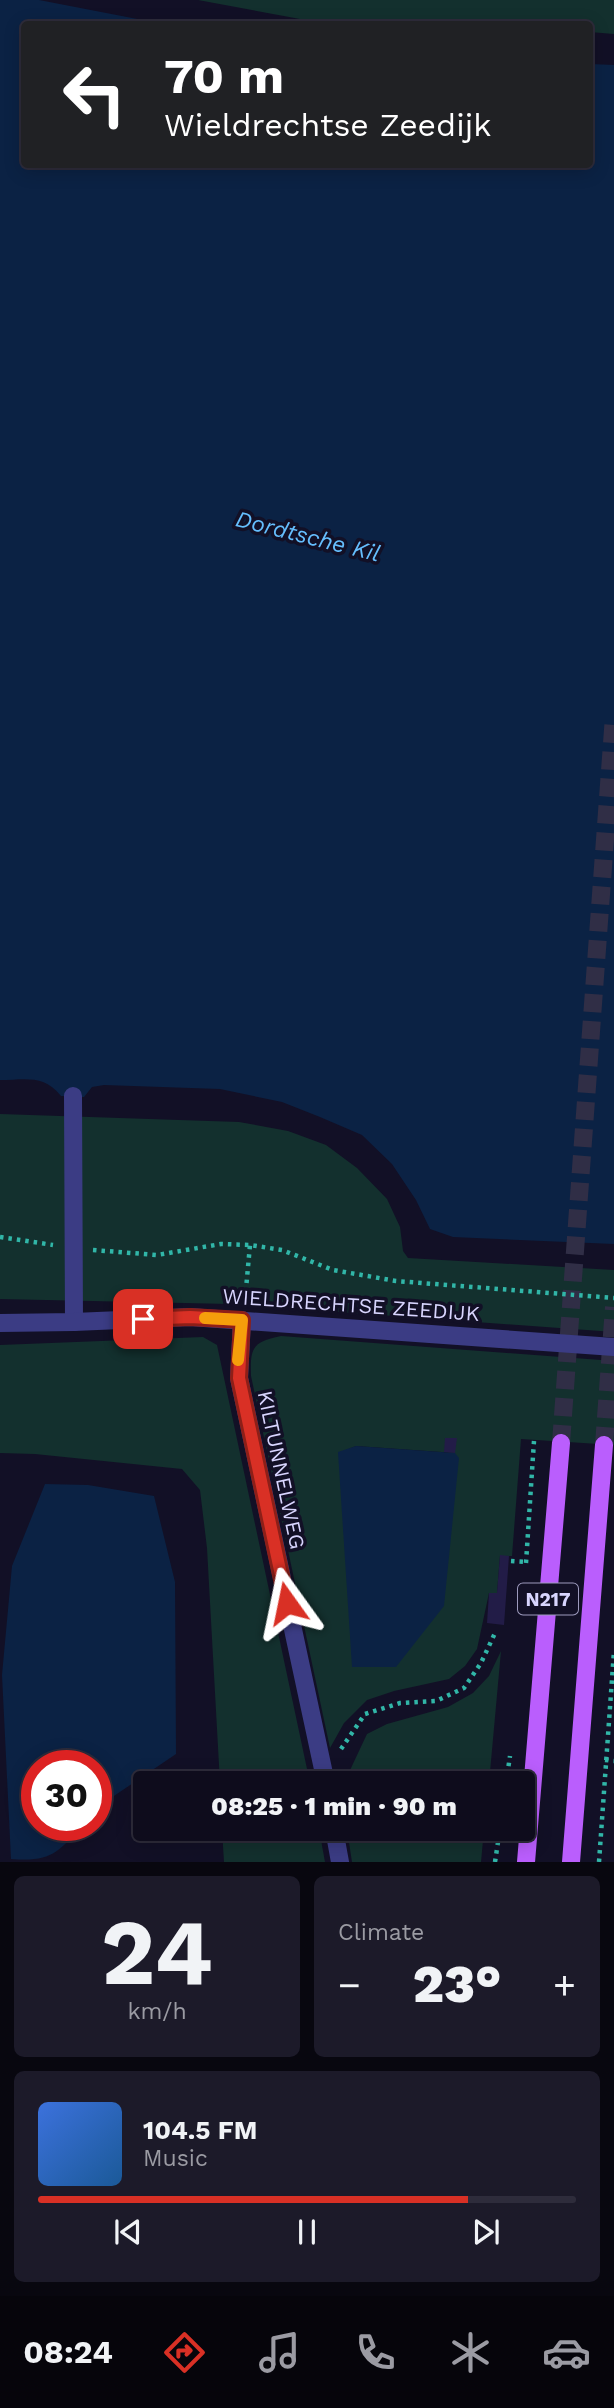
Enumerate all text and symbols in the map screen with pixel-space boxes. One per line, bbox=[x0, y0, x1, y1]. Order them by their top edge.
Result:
text: 70 m bbox=[164, 47, 284, 105]
icon: left bbox=[49, 49, 140, 140]
text: Wieldrechtse Zeedijk bbox=[164, 106, 491, 144]
water label: Dordtsche Kil bbox=[233, 505, 383, 567]
street label: WIELDRECHTSE ZEEDIJK bbox=[222, 1283, 481, 1326]
pin bbox=[113, 1289, 173, 1349]
icon: arrive bbox=[124, 1300, 162, 1338]
street label: KILTUNNELWEG bbox=[253, 1388, 310, 1551]
position arrow bbox=[250, 1566, 324, 1640]
road number: N217 bbox=[518, 1583, 578, 1614]
speed limit sign: 30 bbox=[21, 1750, 112, 1841]
text: 08:25 · 1 min · 90 m bbox=[211, 1791, 457, 1821]
text: 24 bbox=[101, 1899, 213, 2006]
text: Climate bbox=[338, 1919, 424, 1946]
text: 23° bbox=[413, 1954, 501, 2015]
text: − bbox=[338, 1963, 361, 2007]
text: + bbox=[553, 1963, 576, 2007]
text: km/h bbox=[127, 1998, 187, 2025]
text: 104.5 FM bbox=[143, 2115, 257, 2145]
text: Music bbox=[143, 2145, 208, 2172]
icon: previous bbox=[109, 2213, 147, 2251]
icon: pause bbox=[288, 2213, 326, 2251]
icon: next bbox=[467, 2213, 505, 2251]
icon: directions bbox=[160, 2328, 209, 2377]
icon: music bbox=[255, 2328, 304, 2377]
icon: phone bbox=[351, 2328, 400, 2377]
icon: climate bbox=[446, 2328, 495, 2377]
icon: car bbox=[542, 2328, 591, 2377]
text: 08:24 bbox=[23, 2333, 113, 2371]

